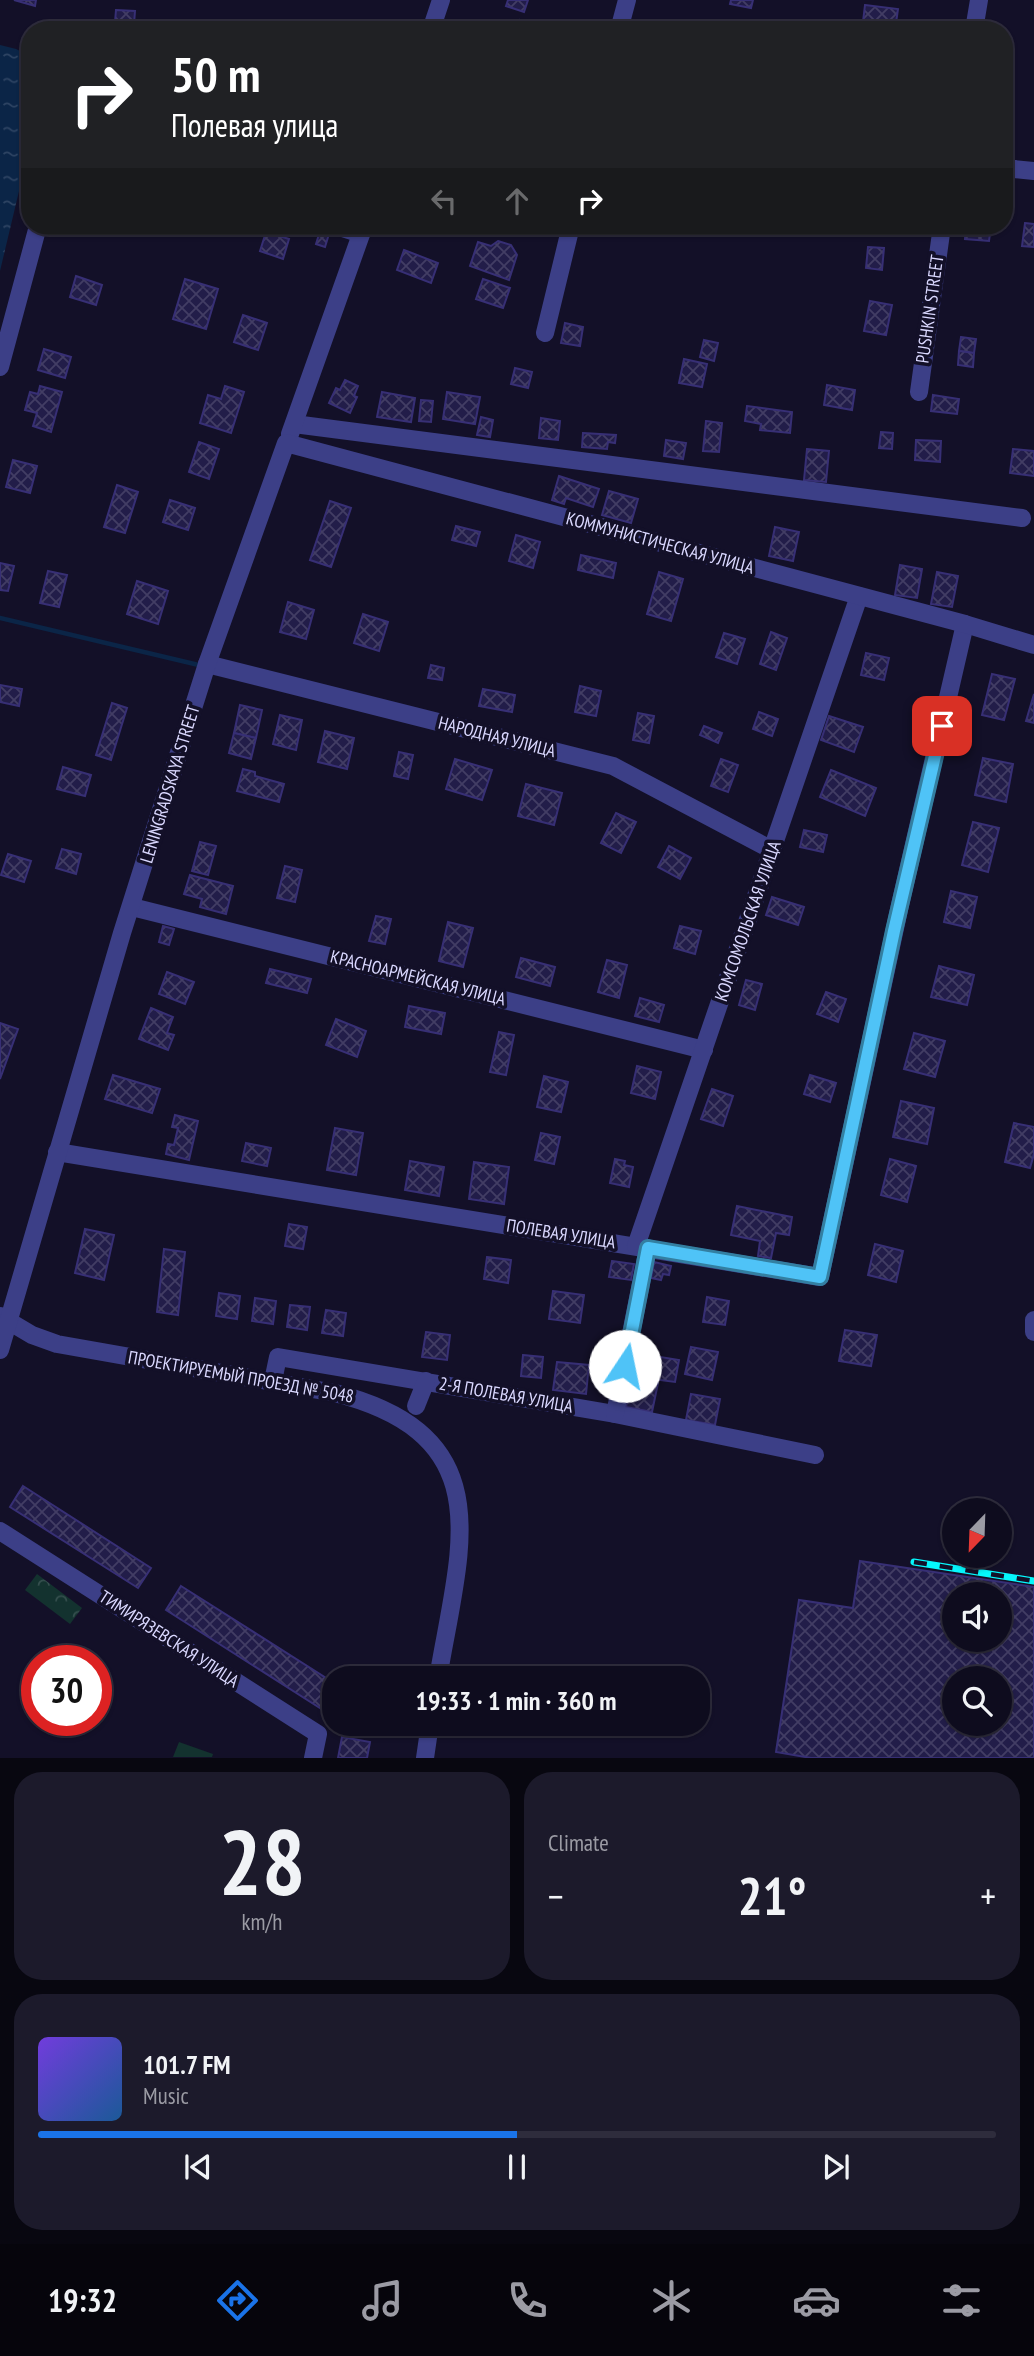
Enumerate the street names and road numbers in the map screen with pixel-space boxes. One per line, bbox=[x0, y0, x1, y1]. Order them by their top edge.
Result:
street label: PUSHKIN STREET bbox=[911, 253, 948, 365]
street label: КОММУНИСТИЧЕСКАЯ УЛИЦА bbox=[564, 506, 757, 579]
street label: LENINGRADSKAYA STREET bbox=[135, 702, 205, 866]
street label: НАРОДНАЯ УЛИЦА bbox=[436, 711, 559, 762]
street label: КОМСОМОЛЬСКАЯ УЛИЦА bbox=[709, 837, 786, 1004]
street label: КРАСНОАРМЕЙСКАЯ УЛИЦА bbox=[328, 945, 509, 1011]
street label: ПОЛЕВАЯ УЛИЦА bbox=[505, 1214, 618, 1254]
street label: ПРОЕКТИРУЕМЫЙ ПРОЕЗД № 5048 bbox=[126, 1345, 356, 1408]
street label: 2-Я ПОЛЕВАЯ УЛИЦА bbox=[437, 1371, 575, 1418]
street label: ТИМИРЯЗЕВСКАЯ УЛИЦА bbox=[95, 1585, 244, 1693]

